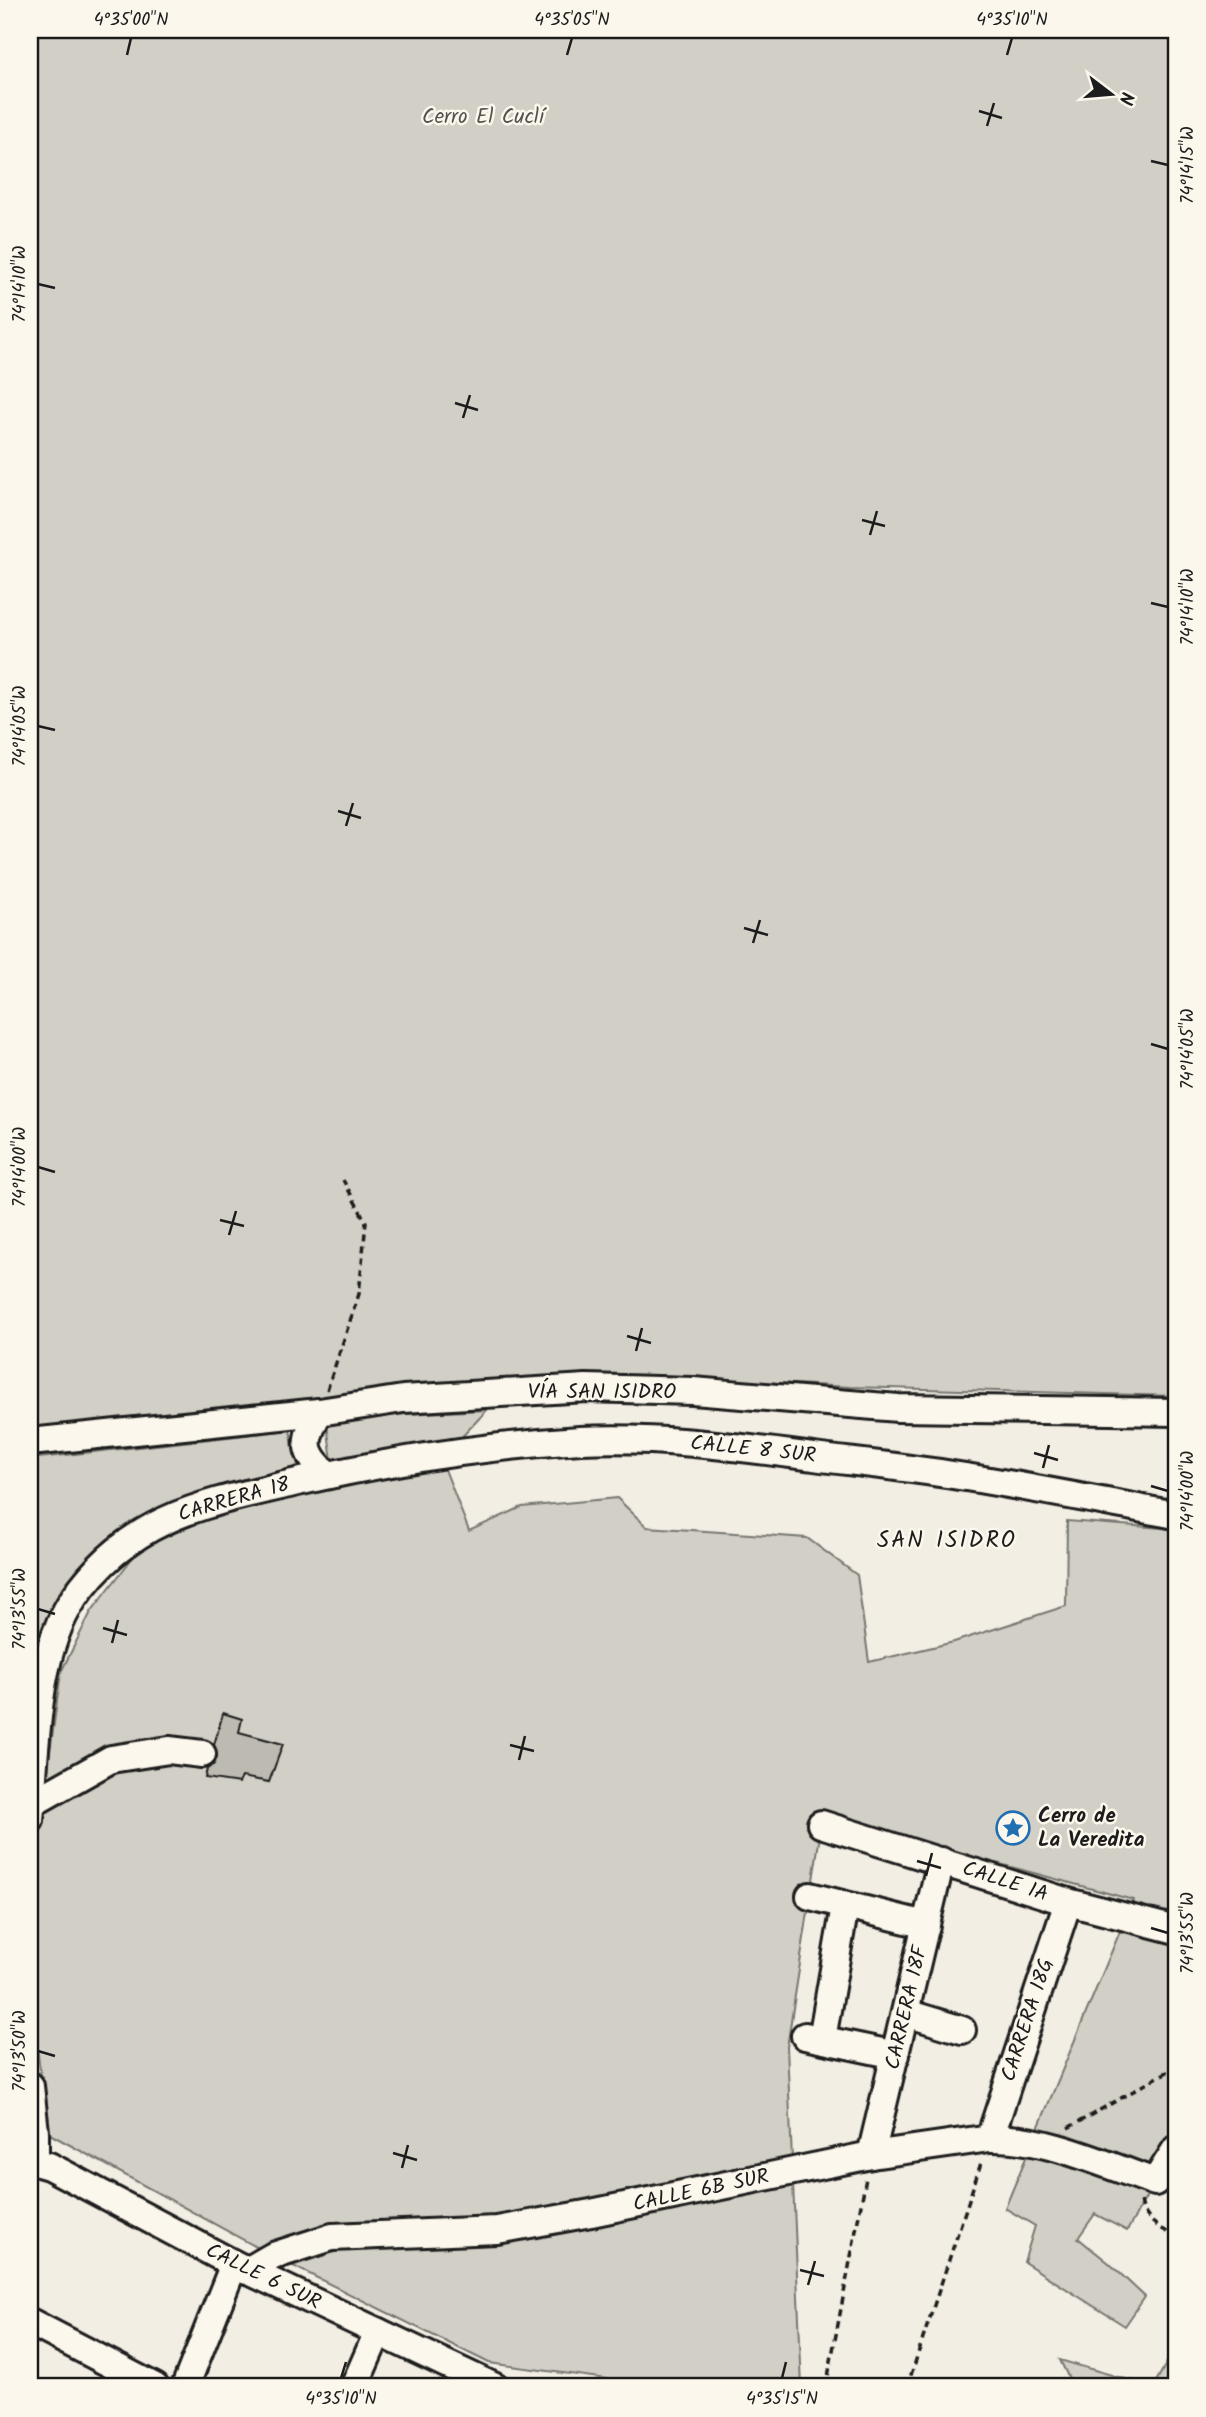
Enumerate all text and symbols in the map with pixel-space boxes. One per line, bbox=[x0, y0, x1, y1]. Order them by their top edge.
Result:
text: 4°35'00"N bbox=[94, 6, 168, 35]
text: 4°35'05"N bbox=[534, 6, 610, 35]
text: 4°35'10"N bbox=[976, 6, 1048, 35]
north arrow bbox=[1076, 60, 1146, 130]
text: N bbox=[1109, 88, 1141, 108]
park label: Cerro El Cuclí bbox=[422, 101, 547, 134]
text: 74°14'15"W bbox=[1174, 126, 1203, 204]
text: 74°14'10"W bbox=[6, 245, 35, 323]
text: 74°14'10"W bbox=[1174, 568, 1203, 646]
text: 74°14'05"W bbox=[6, 685, 35, 767]
text: 74°14'05"W bbox=[1174, 1008, 1203, 1090]
text: 74°14'00"W bbox=[6, 1127, 35, 1207]
street label: VÍA SAN ISIDRO bbox=[528, 1376, 676, 1409]
street label: CALLE 8 SUR bbox=[689, 1427, 817, 1473]
text: 74°14'00"W bbox=[1174, 1451, 1203, 1531]
street label: CARRERA 18 bbox=[174, 1468, 294, 1532]
district label: SAN ISIDRO bbox=[877, 1523, 1017, 1559]
text: 74°13'55"W bbox=[6, 1568, 35, 1650]
place label: Cerro de La Veredita bbox=[1038, 1800, 1145, 1857]
place icon: Cerro de La Veredita bbox=[994, 1809, 1032, 1847]
street label: CALLE 1A bbox=[958, 1853, 1052, 1911]
text: 74°13'55"W bbox=[1174, 1892, 1203, 1974]
street label: CARRERA 18F bbox=[877, 1941, 938, 2073]
street label: CARRERA 18G bbox=[993, 1954, 1063, 2086]
text: 74°13'50"W bbox=[6, 2010, 35, 2092]
street label: CALLE 6B SUR bbox=[630, 2160, 772, 2222]
street label: CALLE 6 SUR bbox=[200, 2235, 326, 2319]
text: 4°35'10"N bbox=[305, 2385, 377, 2414]
text: 4°35'15"N bbox=[746, 2385, 818, 2414]

